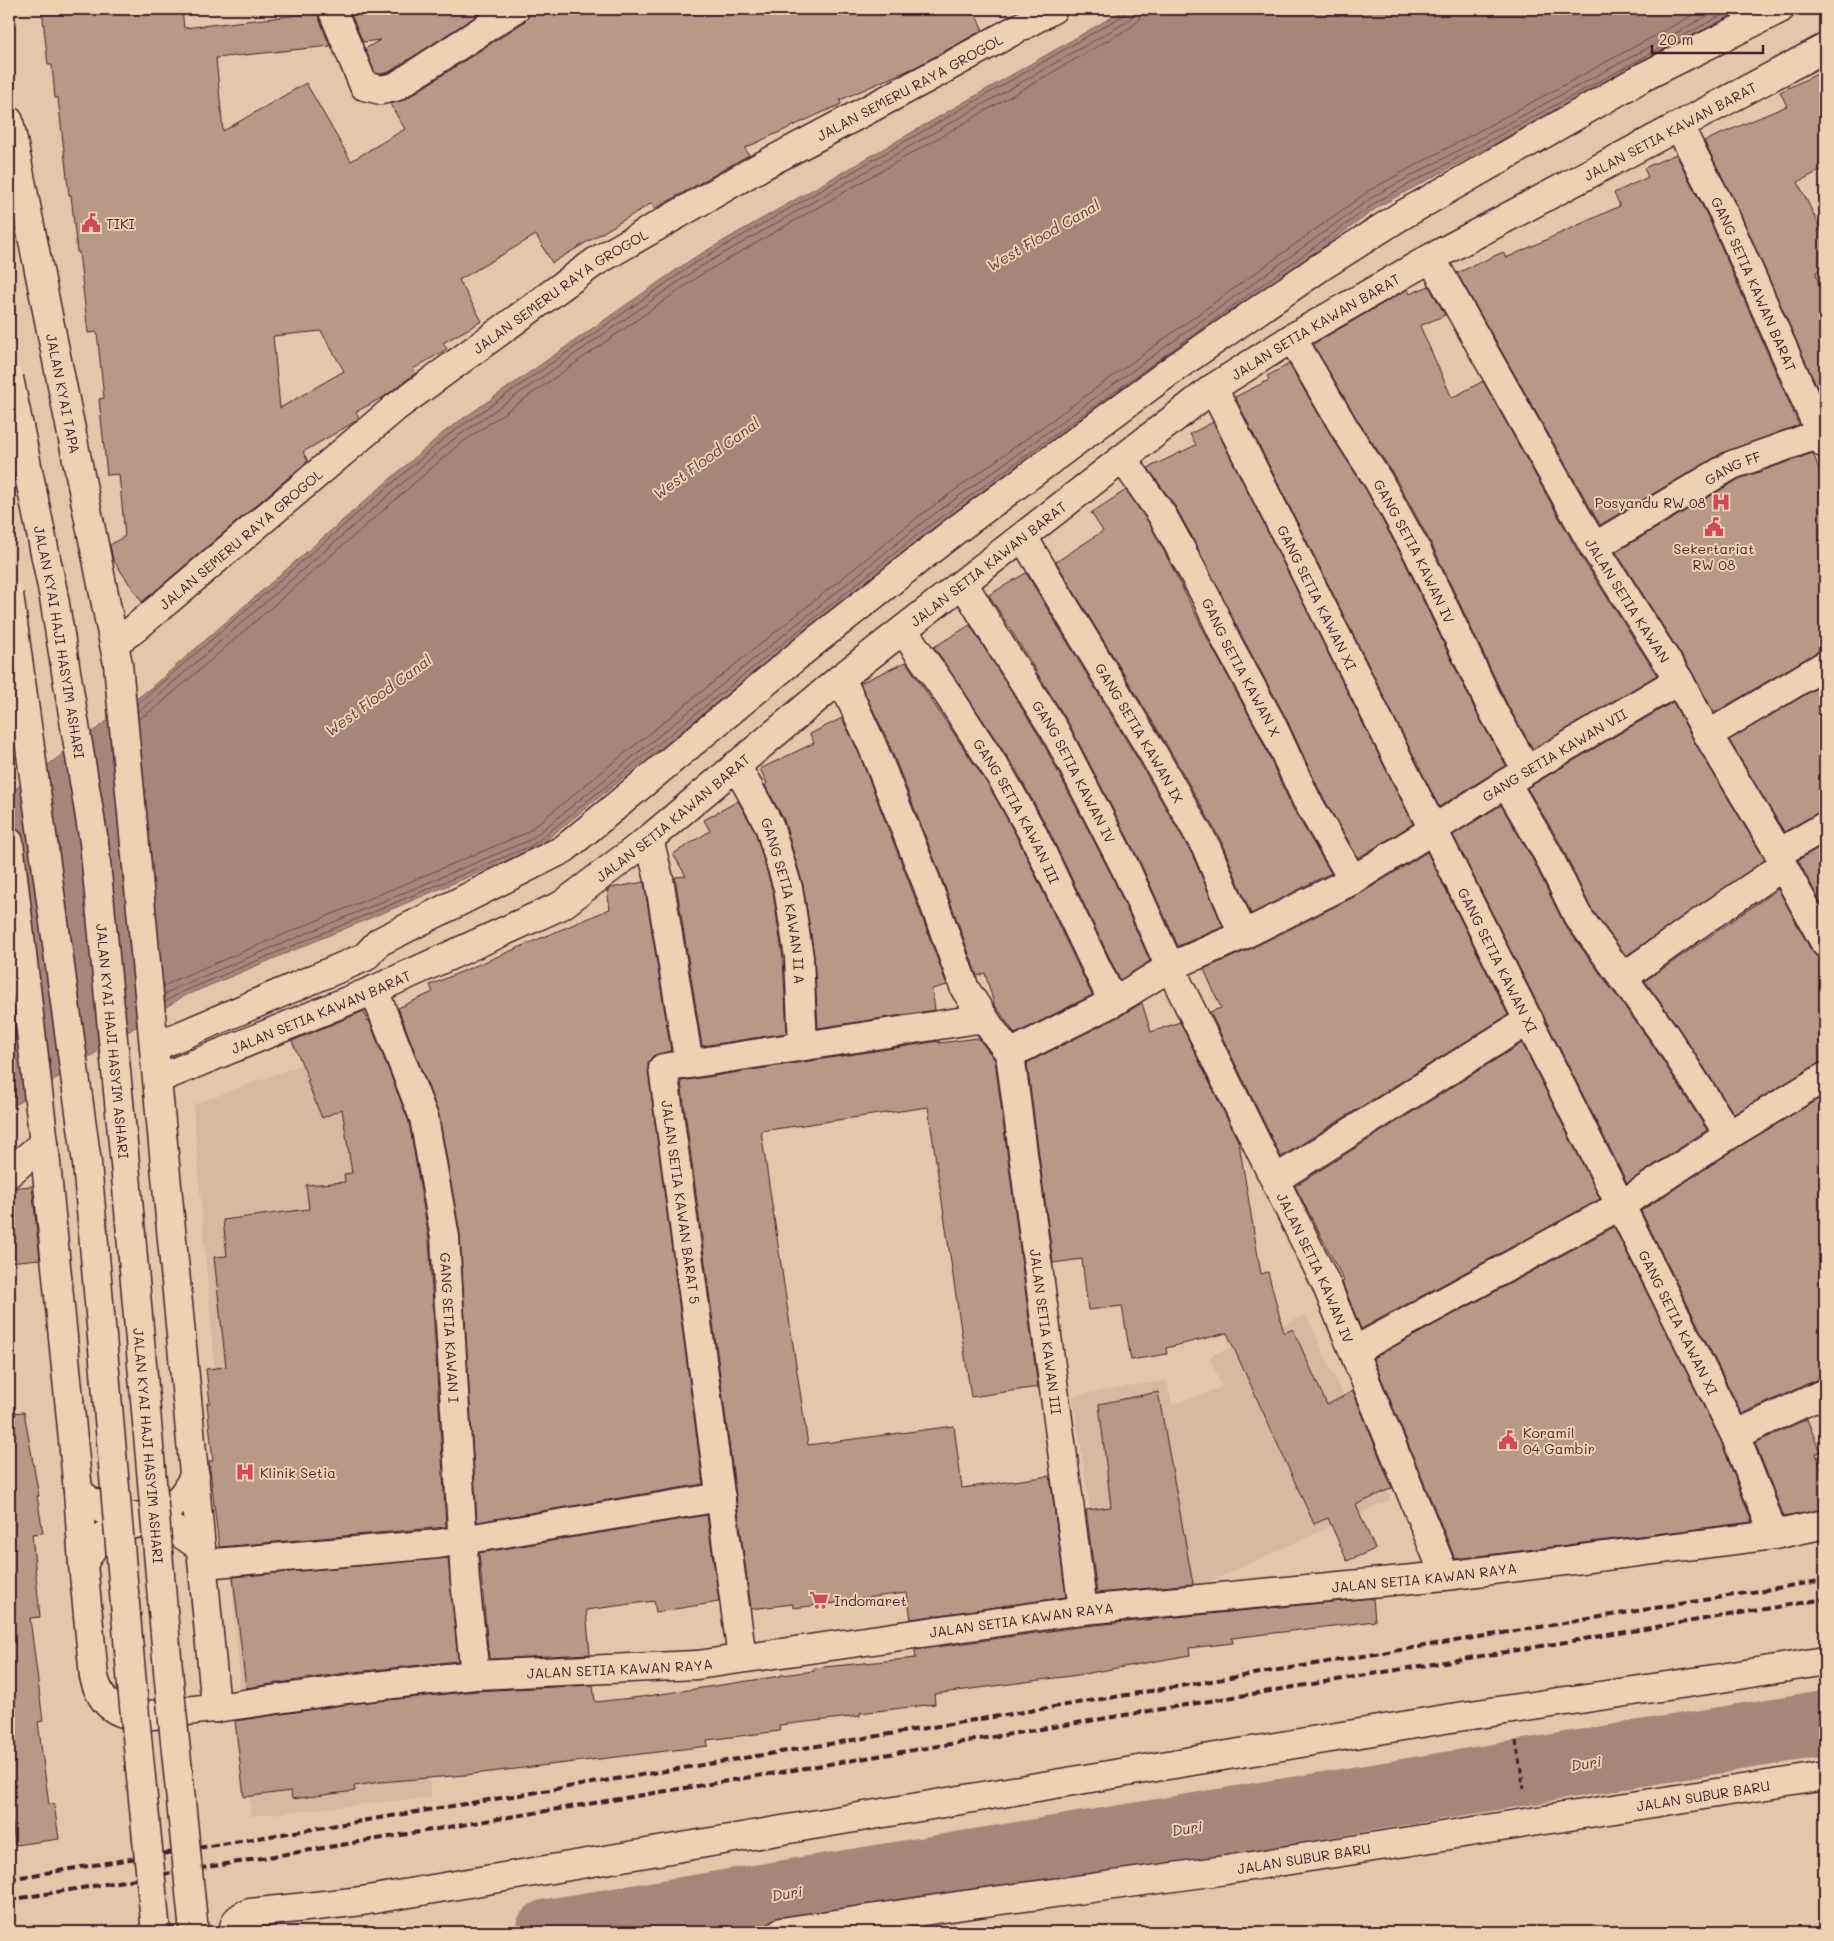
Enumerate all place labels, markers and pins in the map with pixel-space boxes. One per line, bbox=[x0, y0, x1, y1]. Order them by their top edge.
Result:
public building icon: TIKI bbox=[80, 212, 102, 234]
place label: TIKI bbox=[106, 214, 135, 233]
hospital icon: Posyandu RW 08 bbox=[1710, 491, 1732, 513]
place label: Posyandu RW 08 bbox=[1595, 493, 1706, 512]
public building icon: Sekertariat RW 08 bbox=[1703, 516, 1725, 538]
place label: Sekertariat RW 08 bbox=[1674, 539, 1754, 574]
place label: Koramil 04 Gambir bbox=[1523, 1423, 1595, 1458]
public building icon: Koramil 04 Gambir bbox=[1497, 1429, 1519, 1451]
hospital icon: Klinik Setia bbox=[234, 1461, 256, 1483]
place label: Klinik Setia bbox=[260, 1463, 336, 1482]
supermarket icon: Indomaret bbox=[808, 1589, 830, 1611]
place label: Indomaret bbox=[834, 1591, 907, 1610]

